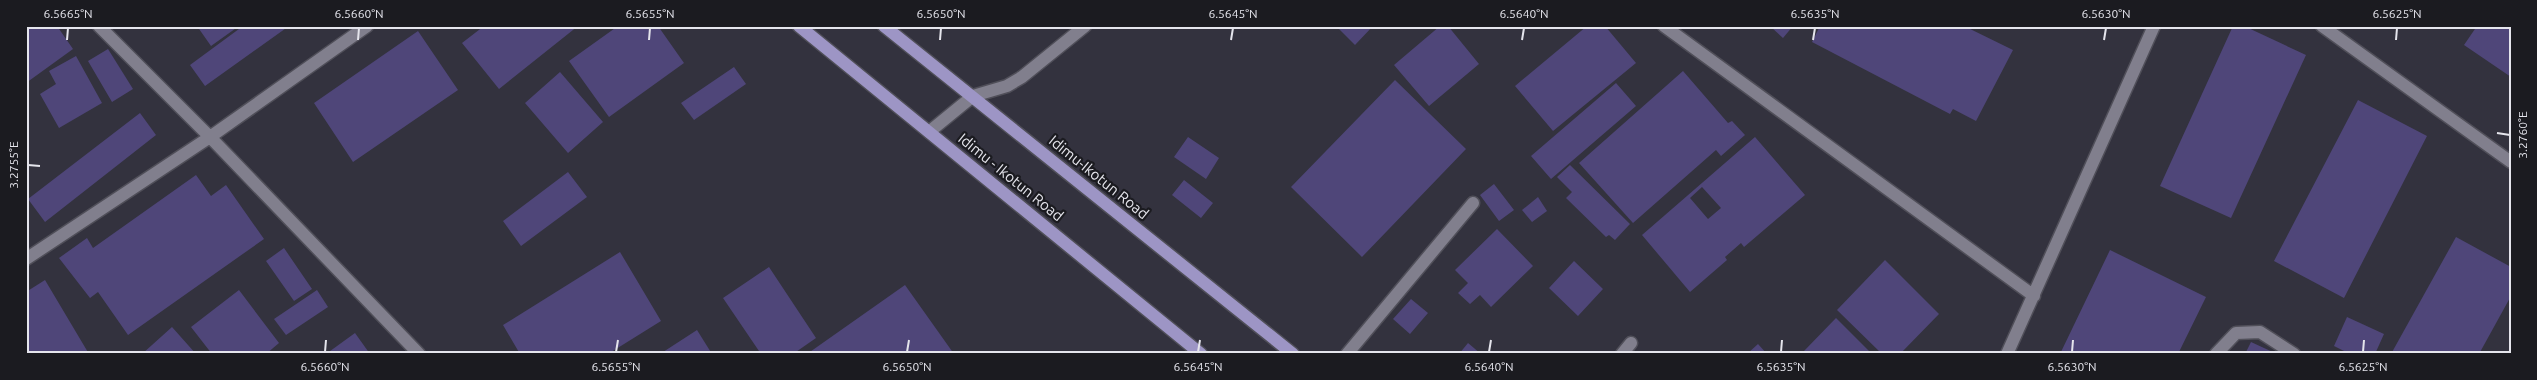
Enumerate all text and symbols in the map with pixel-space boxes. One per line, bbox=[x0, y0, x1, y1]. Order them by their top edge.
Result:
text: 6.5665°N bbox=[43, 7, 93, 20]
text: 6.5660°N bbox=[334, 7, 384, 20]
text: 6.5655°N bbox=[625, 7, 675, 20]
text: 6.5650°N bbox=[916, 7, 966, 20]
text: 6.5645°N bbox=[1208, 7, 1258, 20]
text: 6.5640°N bbox=[1499, 7, 1549, 20]
text: 6.5635°N bbox=[1790, 7, 1840, 20]
text: 6.5630°N bbox=[2081, 7, 2131, 20]
text: 6.5625°N bbox=[2372, 7, 2422, 20]
text: 3.2760°E bbox=[2516, 111, 2529, 159]
street label: Idimu - Ikotun Road bbox=[955, 130, 1067, 224]
street label: Idimu-Ikotun Road bbox=[1046, 132, 1152, 222]
text: 3.2755°E bbox=[7, 141, 20, 189]
text: 6.5660°N bbox=[300, 360, 350, 373]
text: 6.5655°N bbox=[591, 360, 641, 373]
text: 6.5650°N bbox=[882, 360, 932, 373]
text: 6.5645°N bbox=[1173, 360, 1223, 373]
text: 6.5640°N bbox=[1464, 360, 1514, 373]
text: 6.5635°N bbox=[1756, 360, 1806, 373]
text: 6.5630°N bbox=[2047, 360, 2097, 373]
text: 6.5625°N bbox=[2338, 360, 2388, 373]

